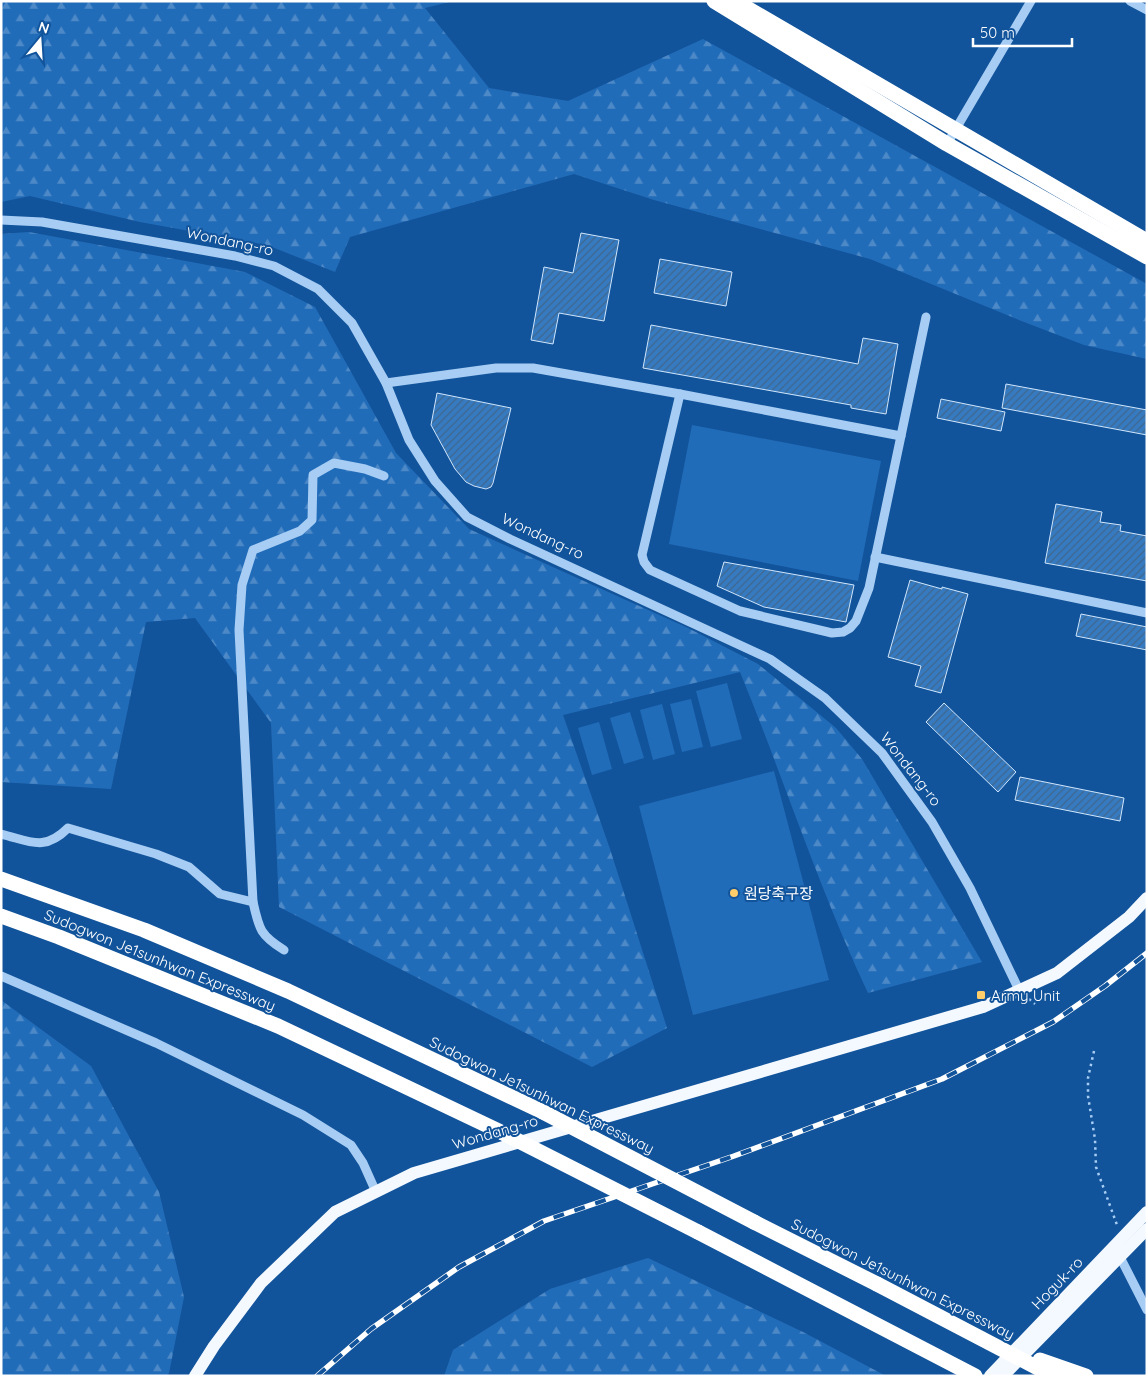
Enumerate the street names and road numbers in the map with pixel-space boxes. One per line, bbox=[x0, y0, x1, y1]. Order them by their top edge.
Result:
street label: Wondang-ro bbox=[185, 223, 275, 259]
street label: Wondang-ro bbox=[499, 509, 587, 563]
street label: Wondang-ro bbox=[876, 728, 946, 810]
street label: Sudogwon Je1sunhwan Expressway bbox=[41, 905, 279, 1015]
street label: Sudogwon Je1sunhwan Expressway bbox=[426, 1032, 658, 1158]
street label: Wondang-ro bbox=[450, 1111, 540, 1153]
street label: Sudogwon Je1sunhwan Expressway bbox=[788, 1214, 1018, 1344]
street label: Hoguk-ro bbox=[1027, 1253, 1087, 1313]

